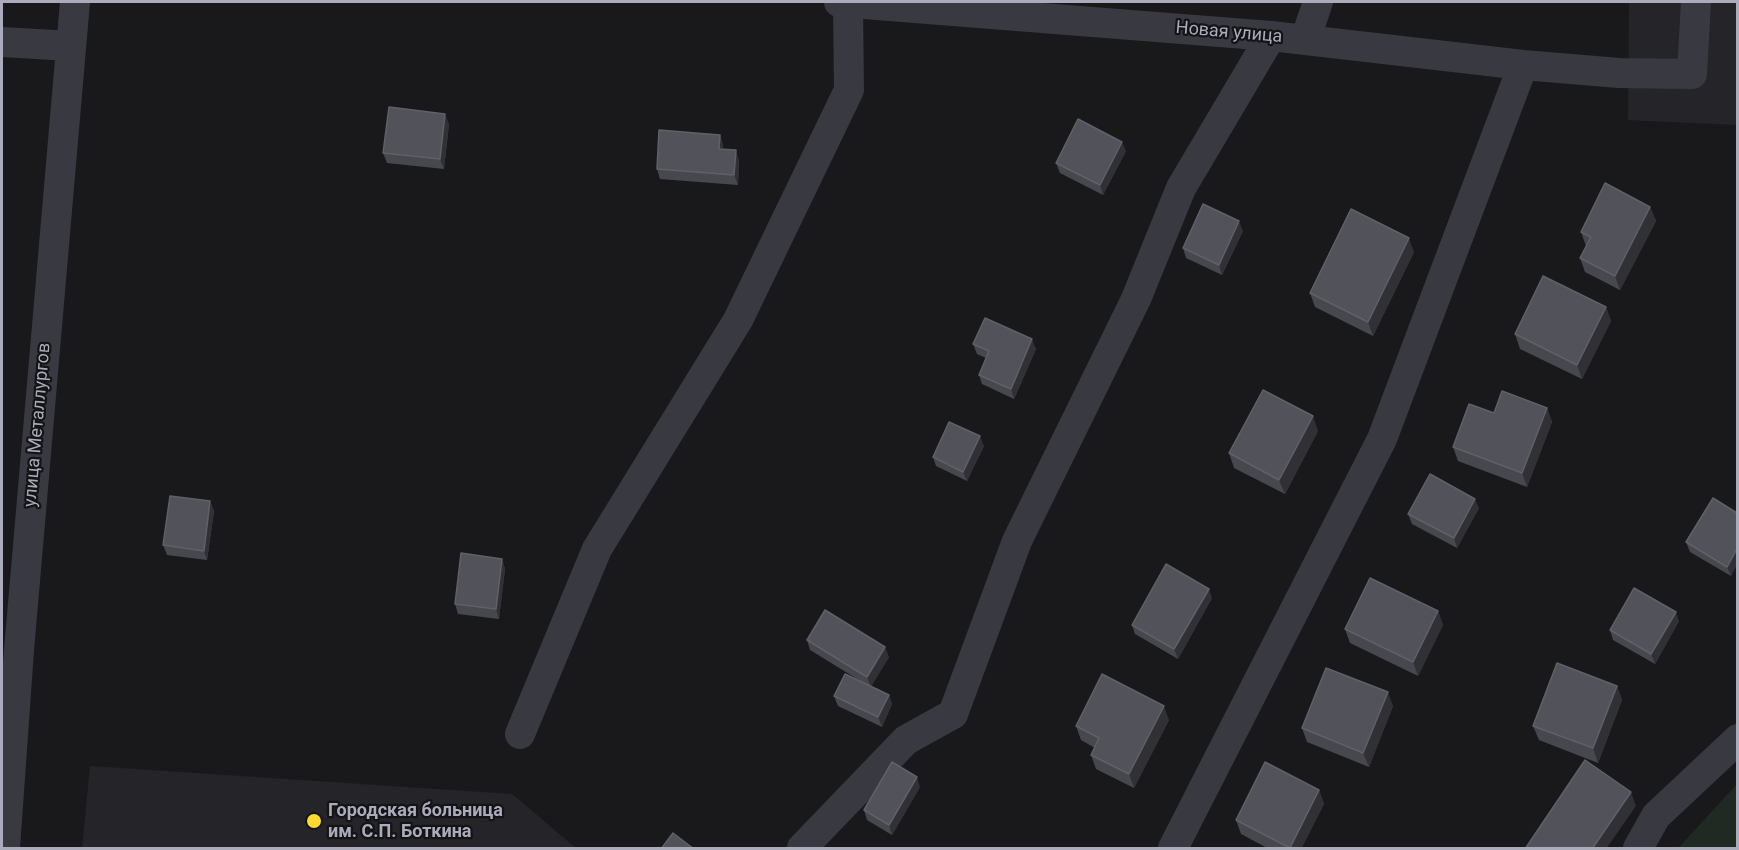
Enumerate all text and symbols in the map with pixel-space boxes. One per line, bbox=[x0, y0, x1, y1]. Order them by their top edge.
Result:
street label: Новая улица bbox=[1175, 18, 1283, 48]
street label: улица Металлургов bbox=[20, 342, 56, 508]
place label: Городская больница им. С.П. Боткина bbox=[328, 800, 503, 842]
marker: Городская больница им. С.П. Боткина bbox=[305, 812, 323, 830]

